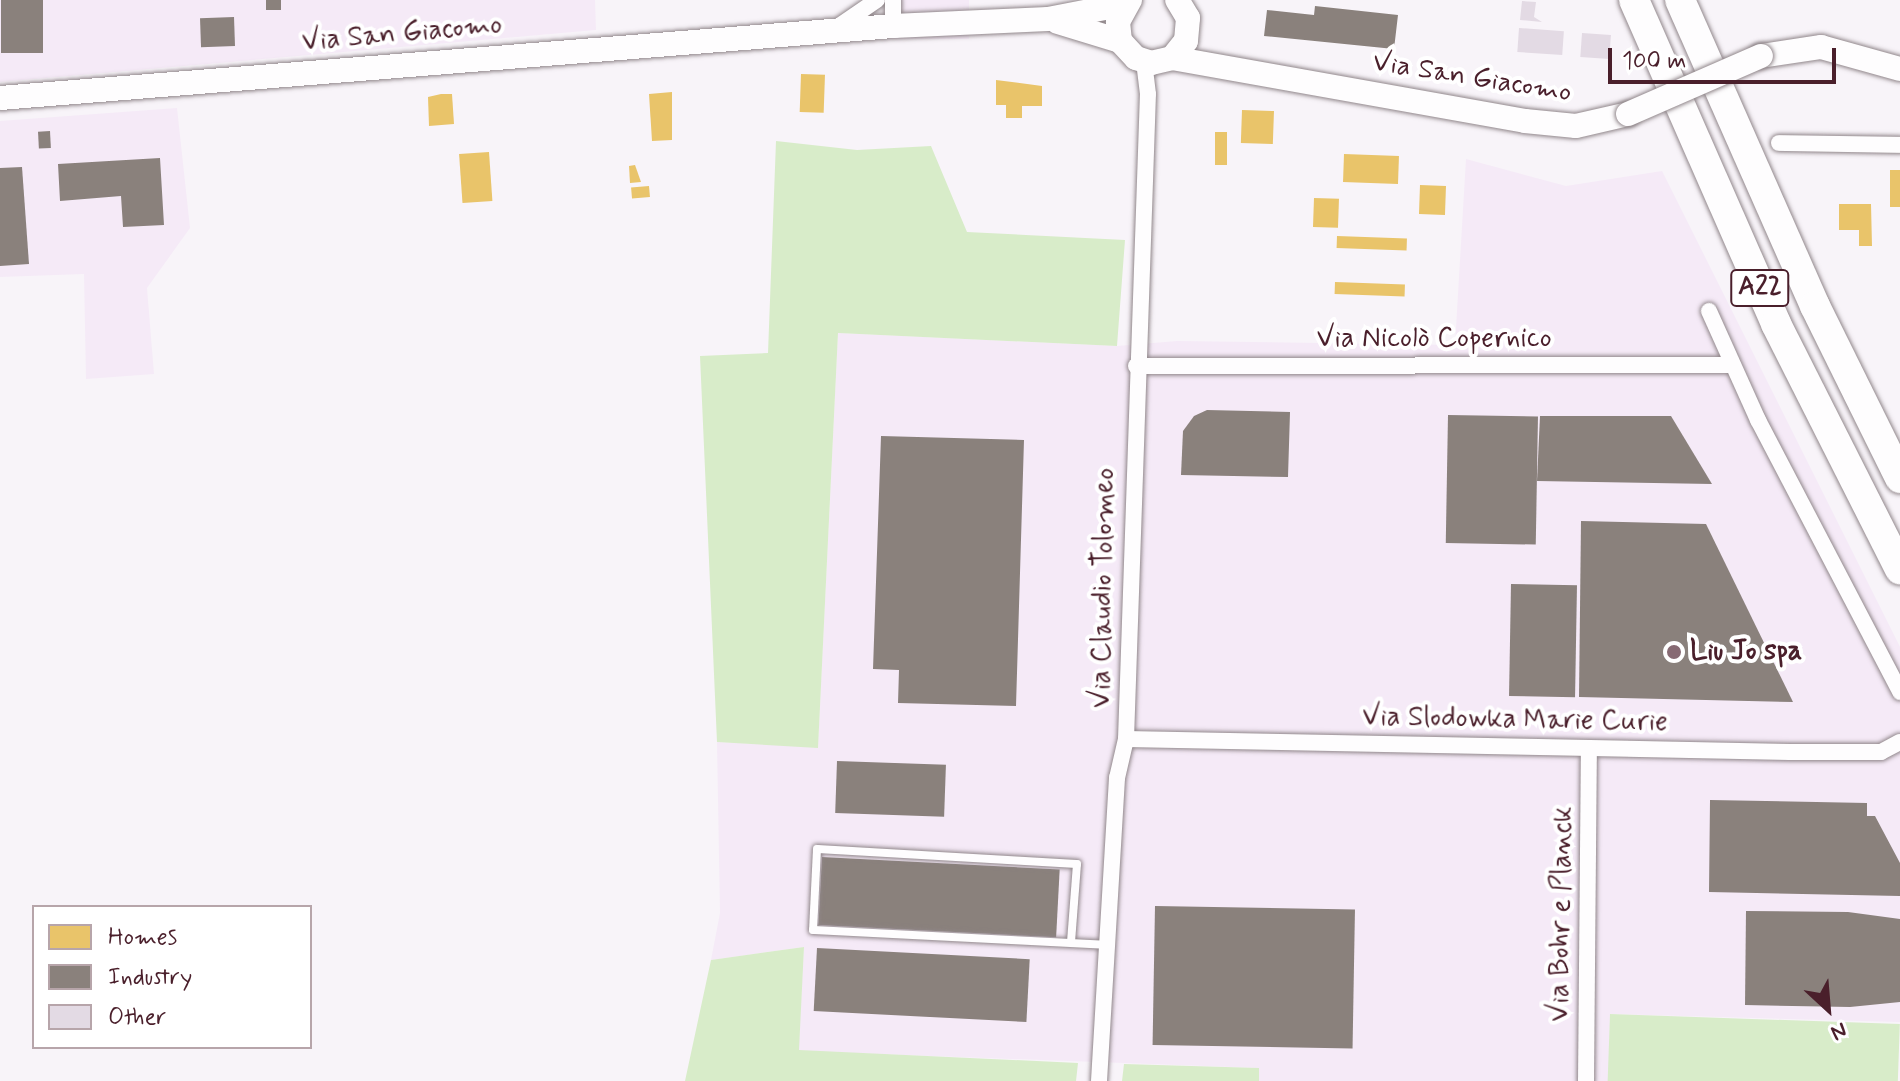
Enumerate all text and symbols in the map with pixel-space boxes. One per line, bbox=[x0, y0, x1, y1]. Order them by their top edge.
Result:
street label: Via San Giacomo bbox=[299, 8, 505, 60]
scale bar bbox=[1612, 32, 1840, 82]
street label: Via San Giacomo bbox=[1369, 45, 1575, 111]
text: 100 m bbox=[1622, 46, 1686, 77]
road number: A22 bbox=[1730, 266, 1790, 310]
street label: Via Nicolò Copernico bbox=[1317, 322, 1551, 356]
street label: Via Claudio Tolomeo bbox=[1085, 470, 1123, 706]
place label: Liu Jo spa bbox=[1690, 635, 1804, 669]
marker: Liu Jo spa bbox=[1665, 643, 1683, 661]
street label: Via Slodowka Marie Curie bbox=[1361, 701, 1669, 739]
street label: Via Bohr e Planck bbox=[1543, 805, 1581, 1023]
legend bbox=[32, 905, 312, 1049]
text: Homes bbox=[108, 922, 177, 953]
text: Industry bbox=[108, 962, 192, 993]
north arrow bbox=[1788, 969, 1868, 1049]
text: Other bbox=[108, 1002, 166, 1033]
text: N bbox=[1826, 1015, 1851, 1046]

